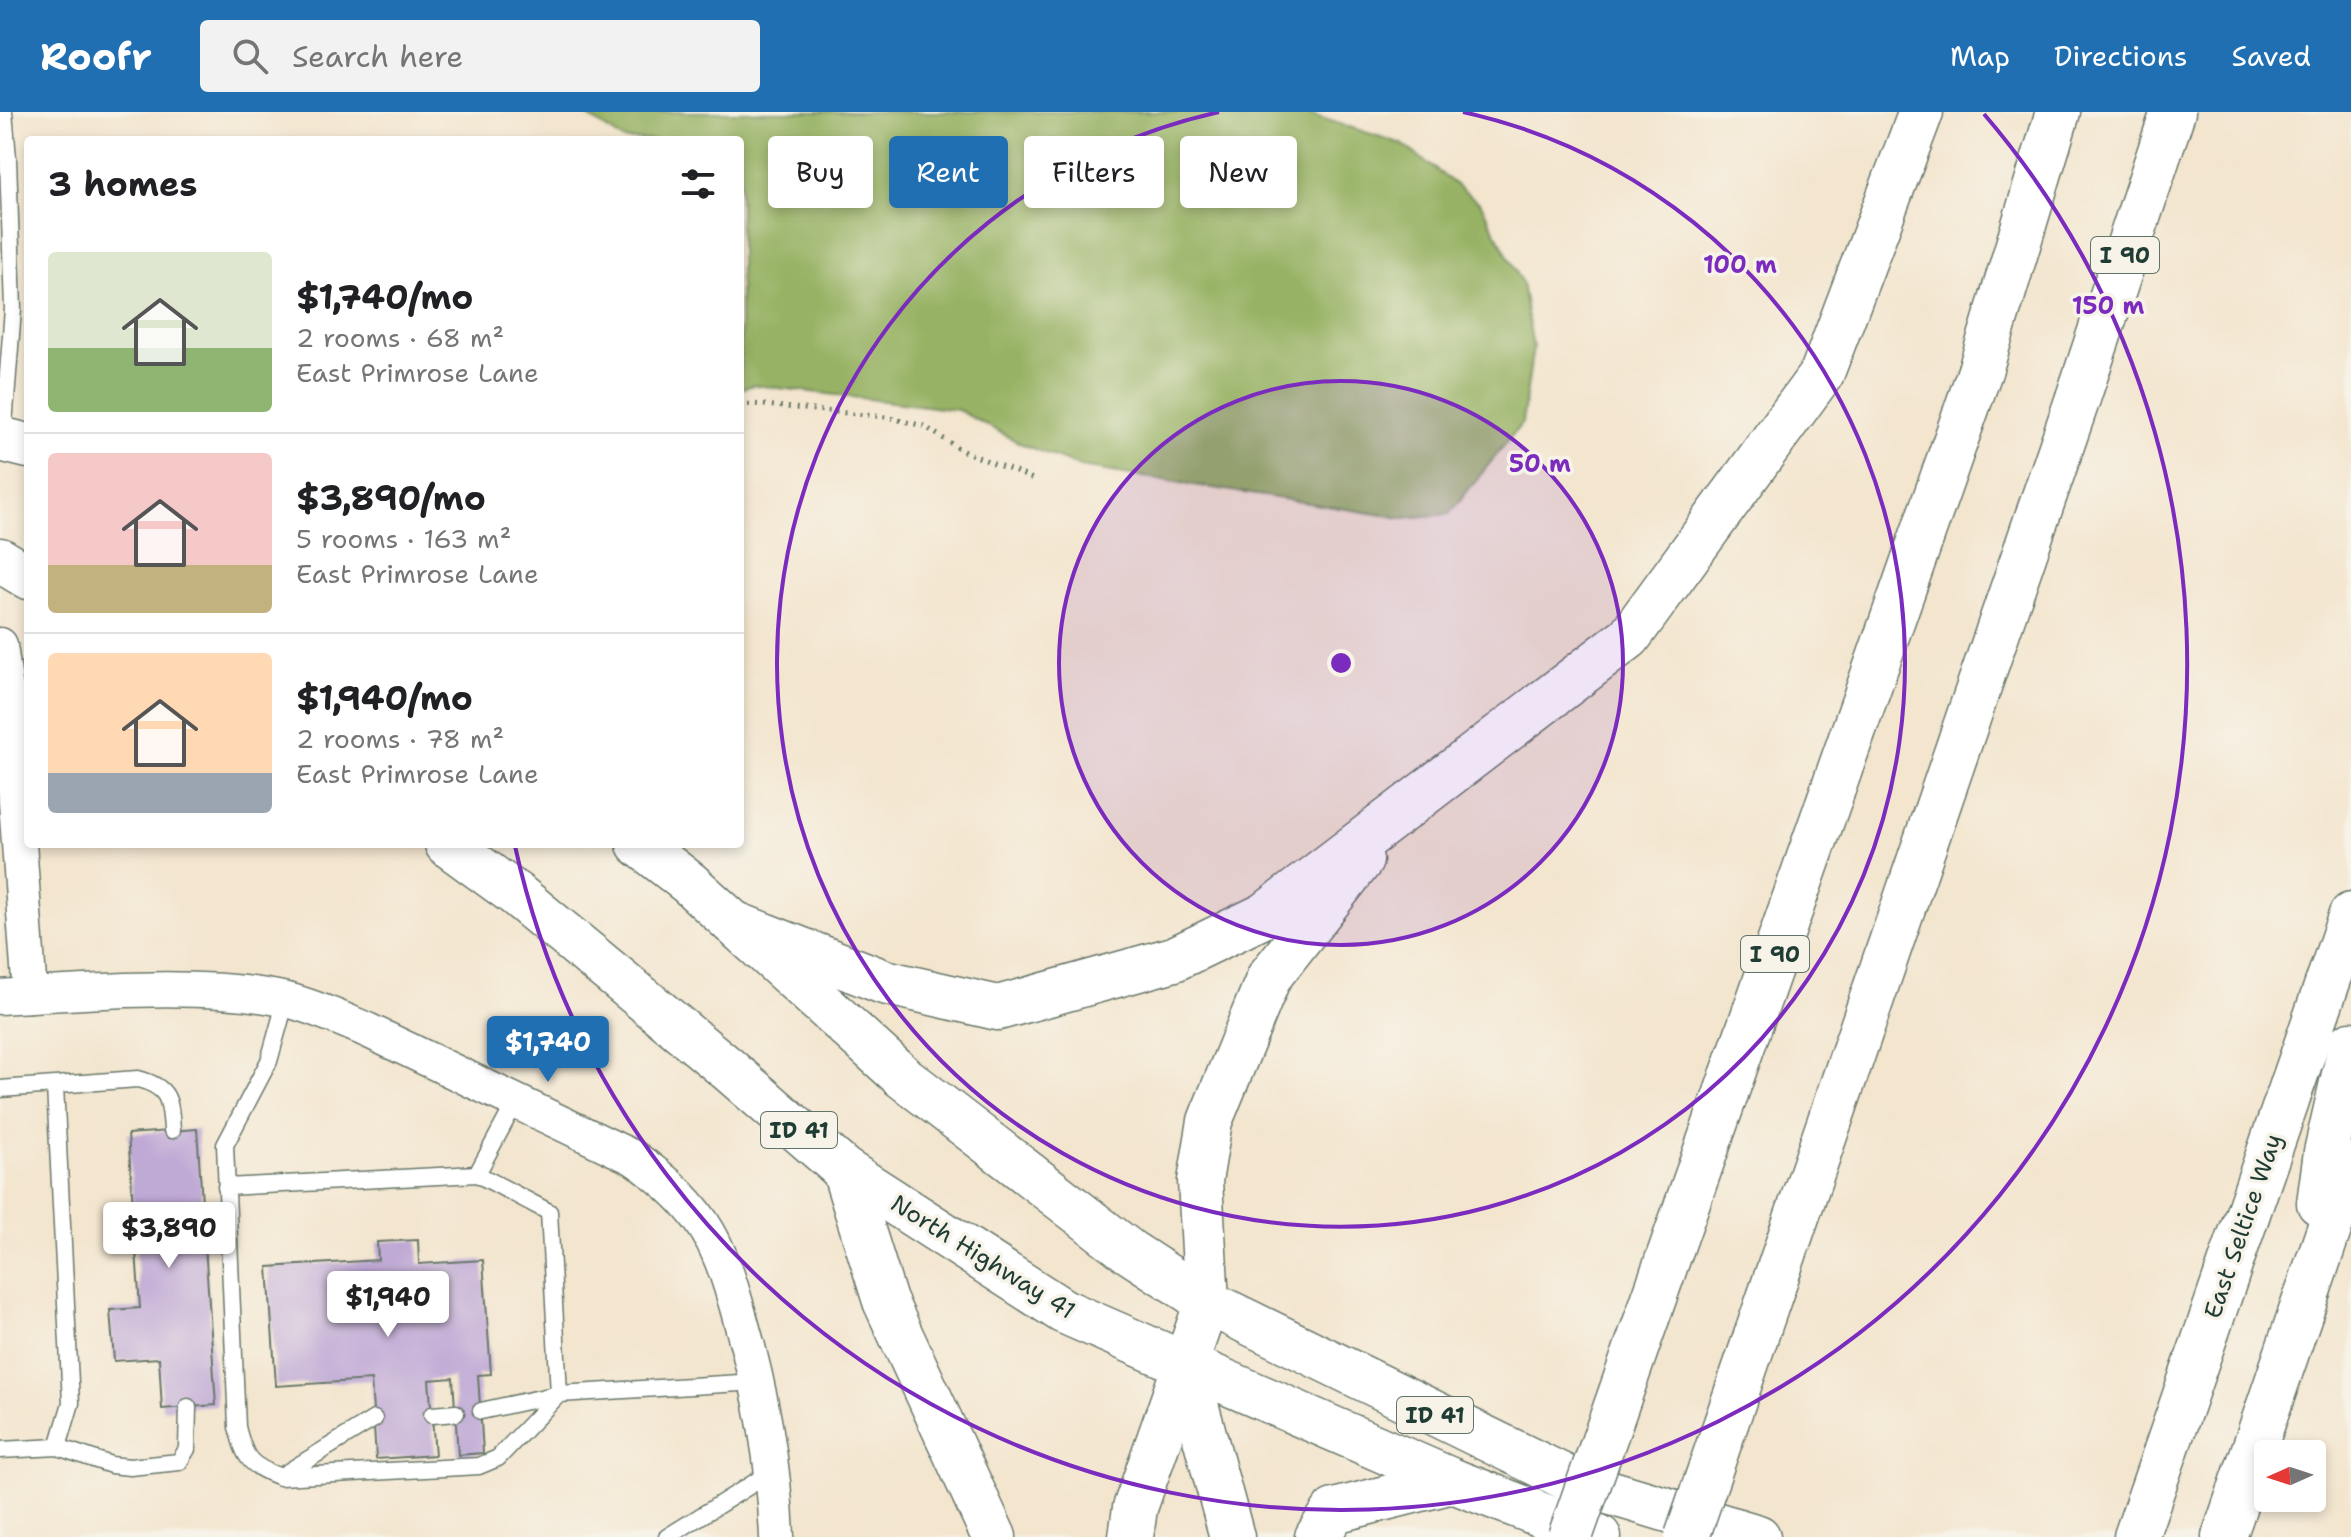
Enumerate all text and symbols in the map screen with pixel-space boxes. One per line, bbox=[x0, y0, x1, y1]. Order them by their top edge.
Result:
search box bbox=[200, 20, 760, 92]
text: Roofr bbox=[40, 31, 152, 82]
icon: search bbox=[228, 34, 272, 78]
text: Search here bbox=[292, 36, 463, 77]
text: Map bbox=[1950, 37, 2010, 75]
text: Directions bbox=[2054, 37, 2188, 75]
text: Saved bbox=[2232, 37, 2311, 75]
chip: Buy bbox=[768, 136, 873, 208]
chip: Rent bbox=[889, 136, 1008, 208]
chip: Filters bbox=[1024, 136, 1164, 208]
chip: New bbox=[1180, 136, 1297, 208]
text: 3 homes bbox=[48, 161, 197, 207]
icon: filters bbox=[676, 162, 720, 206]
road number: I 90 bbox=[2091, 237, 2159, 273]
text: 100 m bbox=[1703, 249, 1777, 281]
text: $1,740/mo bbox=[296, 274, 473, 320]
icon: home bbox=[112, 284, 208, 380]
text: 150 m bbox=[2072, 290, 2144, 322]
text: 2 rooms · 68 m² bbox=[296, 320, 504, 355]
text: East Primrose Lane bbox=[296, 355, 539, 390]
text: 50 m bbox=[1509, 448, 1571, 480]
text: $3,890/mo bbox=[296, 475, 486, 521]
icon: home bbox=[112, 485, 208, 581]
text: 5 rooms · 163 m² bbox=[296, 521, 511, 556]
text: East Primrose Lane bbox=[296, 556, 539, 591]
centre of rings bbox=[1327, 649, 1355, 677]
text: $1,940/mo bbox=[296, 675, 473, 721]
icon: home bbox=[112, 685, 208, 781]
text: 2 rooms · 78 m² bbox=[296, 721, 504, 756]
text: East Primrose Lane bbox=[296, 756, 539, 791]
road number: I 90 bbox=[1741, 936, 1809, 972]
pin: $1,740 bbox=[483, 1016, 613, 1084]
text: $1,740 bbox=[505, 1024, 591, 1059]
road number: ID 41 bbox=[761, 1112, 837, 1148]
street label: East Seltice Way bbox=[2196, 1129, 2290, 1323]
street label: North Highway 41 bbox=[885, 1187, 1081, 1327]
pin: $3,890 bbox=[104, 1202, 234, 1270]
text: $3,890 bbox=[121, 1210, 217, 1245]
pin: $1,940 bbox=[323, 1271, 453, 1339]
text: $1,940 bbox=[345, 1279, 431, 1314]
road number: ID 41 bbox=[1397, 1397, 1473, 1433]
north arrow bbox=[2254, 1440, 2326, 1512]
map controls bbox=[2254, 1440, 2326, 1512]

